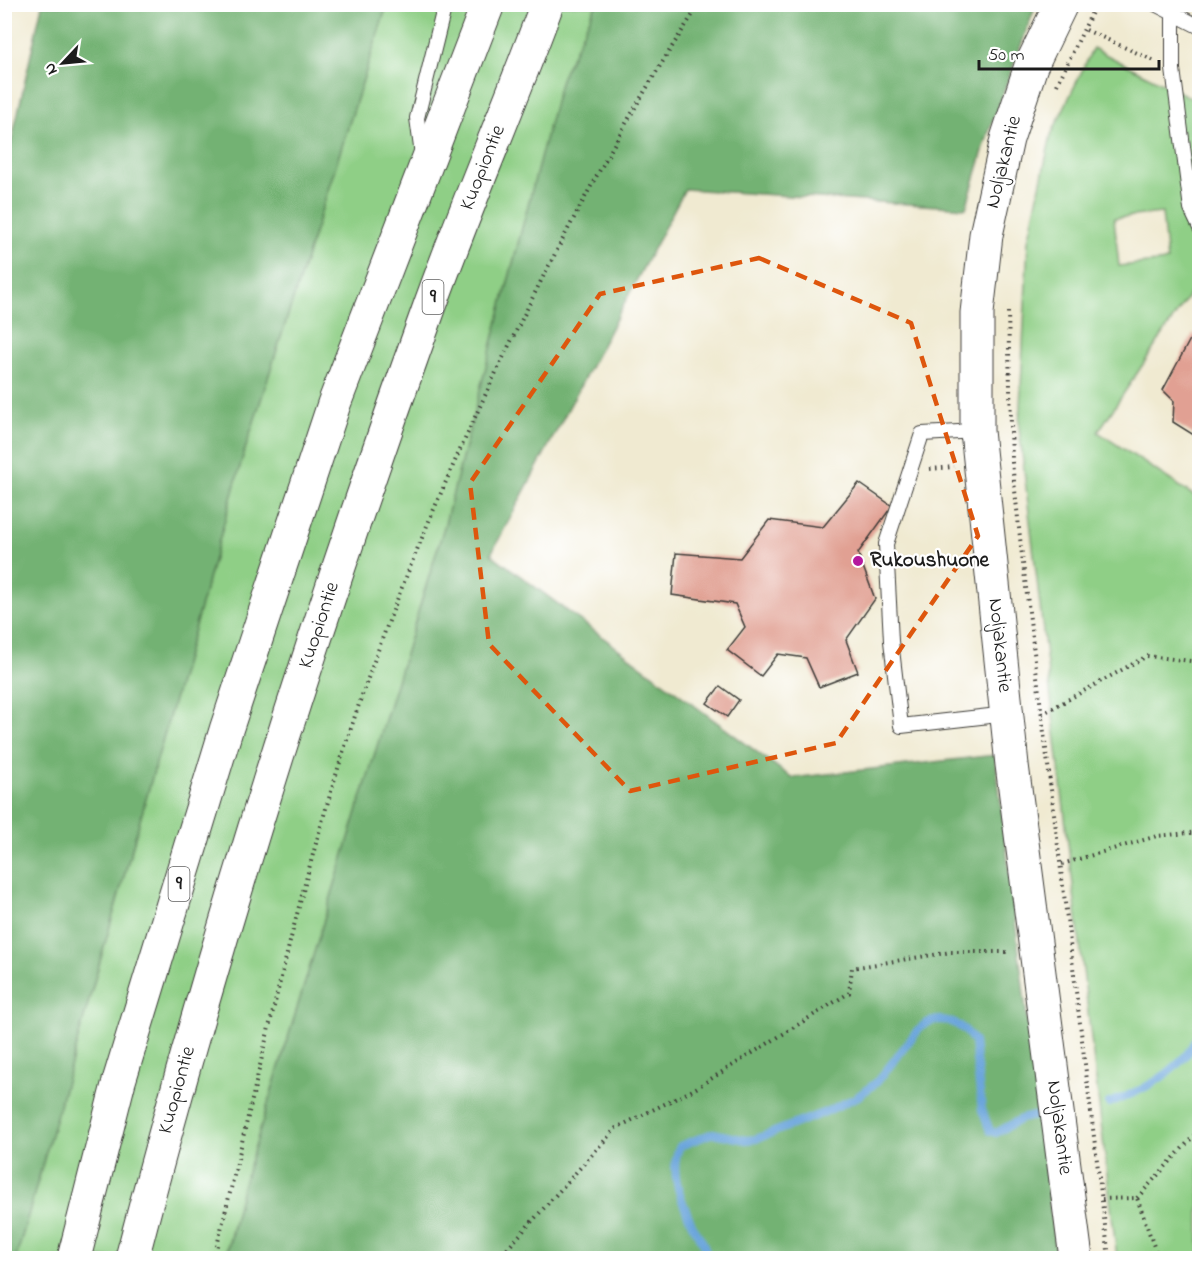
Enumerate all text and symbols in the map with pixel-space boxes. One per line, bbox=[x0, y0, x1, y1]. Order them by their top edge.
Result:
north arrow bbox=[33, 33, 93, 93]
scale bar bbox=[979, 33, 1159, 71]
text: 50 m bbox=[988, 43, 1025, 69]
text: N bbox=[38, 58, 64, 79]
street label: Noljakantie bbox=[978, 112, 1030, 212]
street label: Kuopiontie bbox=[453, 120, 514, 215]
road number: 9 bbox=[422, 280, 444, 314]
place label: Rukoushuone bbox=[870, 546, 990, 576]
marker: Rukoushuone bbox=[851, 554, 865, 568]
street label: Kuopiontie bbox=[291, 577, 348, 673]
street label: Noljakantie bbox=[980, 597, 1019, 695]
road number: 9 bbox=[168, 867, 190, 901]
street label: Kuopiontie bbox=[151, 1042, 204, 1137]
street label: Noljakantie bbox=[1038, 1079, 1080, 1177]

